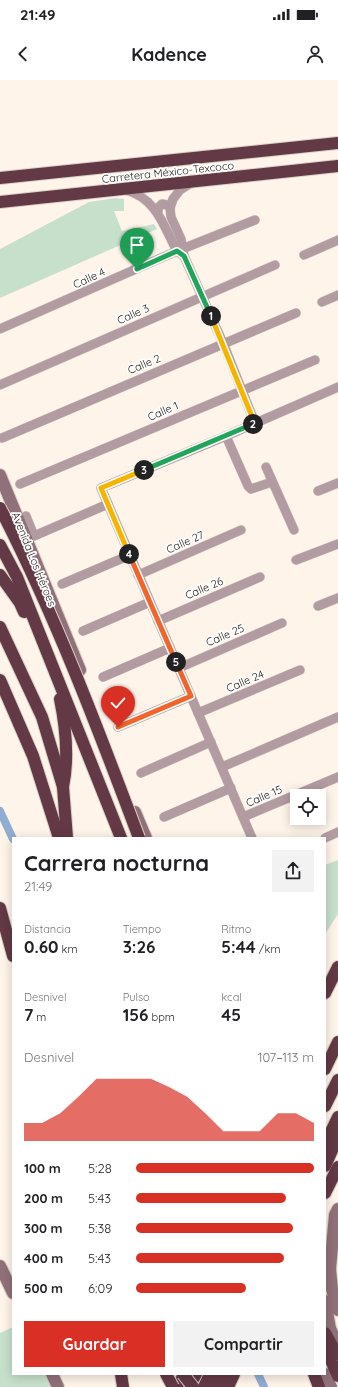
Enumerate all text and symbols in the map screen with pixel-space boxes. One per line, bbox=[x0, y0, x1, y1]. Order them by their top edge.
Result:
text: 21:49 bbox=[20, 5, 56, 24]
icon: back bbox=[12, 43, 34, 65]
text: Kadence bbox=[131, 43, 207, 66]
icon: person bbox=[304, 43, 326, 65]
street label: Carretera México-Texcoco bbox=[101, 158, 235, 186]
pin bbox=[120, 228, 154, 269]
icon: arrive bbox=[126, 234, 148, 256]
street label: Calle 4 bbox=[71, 264, 107, 291]
street label: Calle 3 bbox=[115, 301, 151, 327]
pin: 1 bbox=[201, 306, 221, 326]
text: 1 bbox=[209, 309, 213, 323]
street label: Calle 2 bbox=[126, 351, 162, 377]
street label: Calle 1 bbox=[145, 398, 181, 424]
pin: 2 bbox=[243, 414, 263, 434]
text: 2 bbox=[250, 417, 256, 431]
pin: 3 bbox=[134, 460, 154, 480]
text: 3 bbox=[141, 463, 147, 477]
street label: Avenida Los Héroes bbox=[9, 510, 59, 608]
street label: Calle 27 bbox=[164, 527, 206, 556]
pin: 4 bbox=[119, 544, 139, 564]
text: 4 bbox=[126, 547, 132, 561]
street label: Calle 26 bbox=[183, 574, 225, 602]
street label: Calle 25 bbox=[204, 621, 246, 649]
pin: 5 bbox=[166, 652, 186, 672]
text: 5 bbox=[173, 655, 179, 669]
street label: Calle 24 bbox=[224, 667, 266, 695]
pin bbox=[101, 686, 135, 727]
icon: check bbox=[107, 692, 129, 714]
street label: Calle 15 bbox=[244, 782, 284, 810]
map controls bbox=[290, 789, 326, 825]
button: locate bbox=[290, 789, 326, 825]
text: Carrera nocturna bbox=[24, 849, 209, 877]
button: share bbox=[272, 850, 314, 892]
text: 21:49 bbox=[24, 878, 52, 894]
text: Distancia bbox=[24, 922, 71, 936]
text: Tiempo bbox=[123, 922, 161, 936]
text: Ritmo bbox=[221, 922, 251, 936]
text: 0.60 bbox=[24, 936, 59, 957]
text: 3:26 bbox=[123, 936, 156, 957]
text: 5:44 bbox=[221, 936, 256, 957]
text: km bbox=[59, 942, 77, 956]
text: /km bbox=[256, 942, 280, 956]
text: Desnivel bbox=[24, 990, 67, 1004]
text: Pulso bbox=[123, 990, 150, 1004]
text: kcal bbox=[221, 990, 242, 1004]
text: 7 bbox=[24, 1004, 33, 1025]
text: 156 bbox=[123, 1004, 148, 1025]
text: 45 bbox=[221, 1004, 241, 1025]
text: m bbox=[33, 1010, 46, 1024]
text: bpm bbox=[148, 1010, 175, 1024]
text: Desnivel bbox=[24, 1049, 74, 1065]
text: 107–113 m bbox=[258, 1049, 314, 1065]
text: 100 m bbox=[24, 1160, 61, 1176]
text: 5:28 bbox=[88, 1160, 112, 1176]
text: 200 m bbox=[24, 1190, 63, 1206]
text: 5:43 bbox=[88, 1190, 111, 1206]
text: 300 m bbox=[24, 1220, 63, 1236]
text: 5:38 bbox=[88, 1220, 111, 1236]
text: 400 m bbox=[24, 1250, 63, 1266]
text: 5:43 bbox=[88, 1250, 111, 1266]
text: 500 m bbox=[24, 1280, 63, 1296]
text: 6:09 bbox=[88, 1280, 112, 1296]
button: Guardar bbox=[24, 1321, 165, 1367]
button: Compartir bbox=[173, 1321, 314, 1367]

